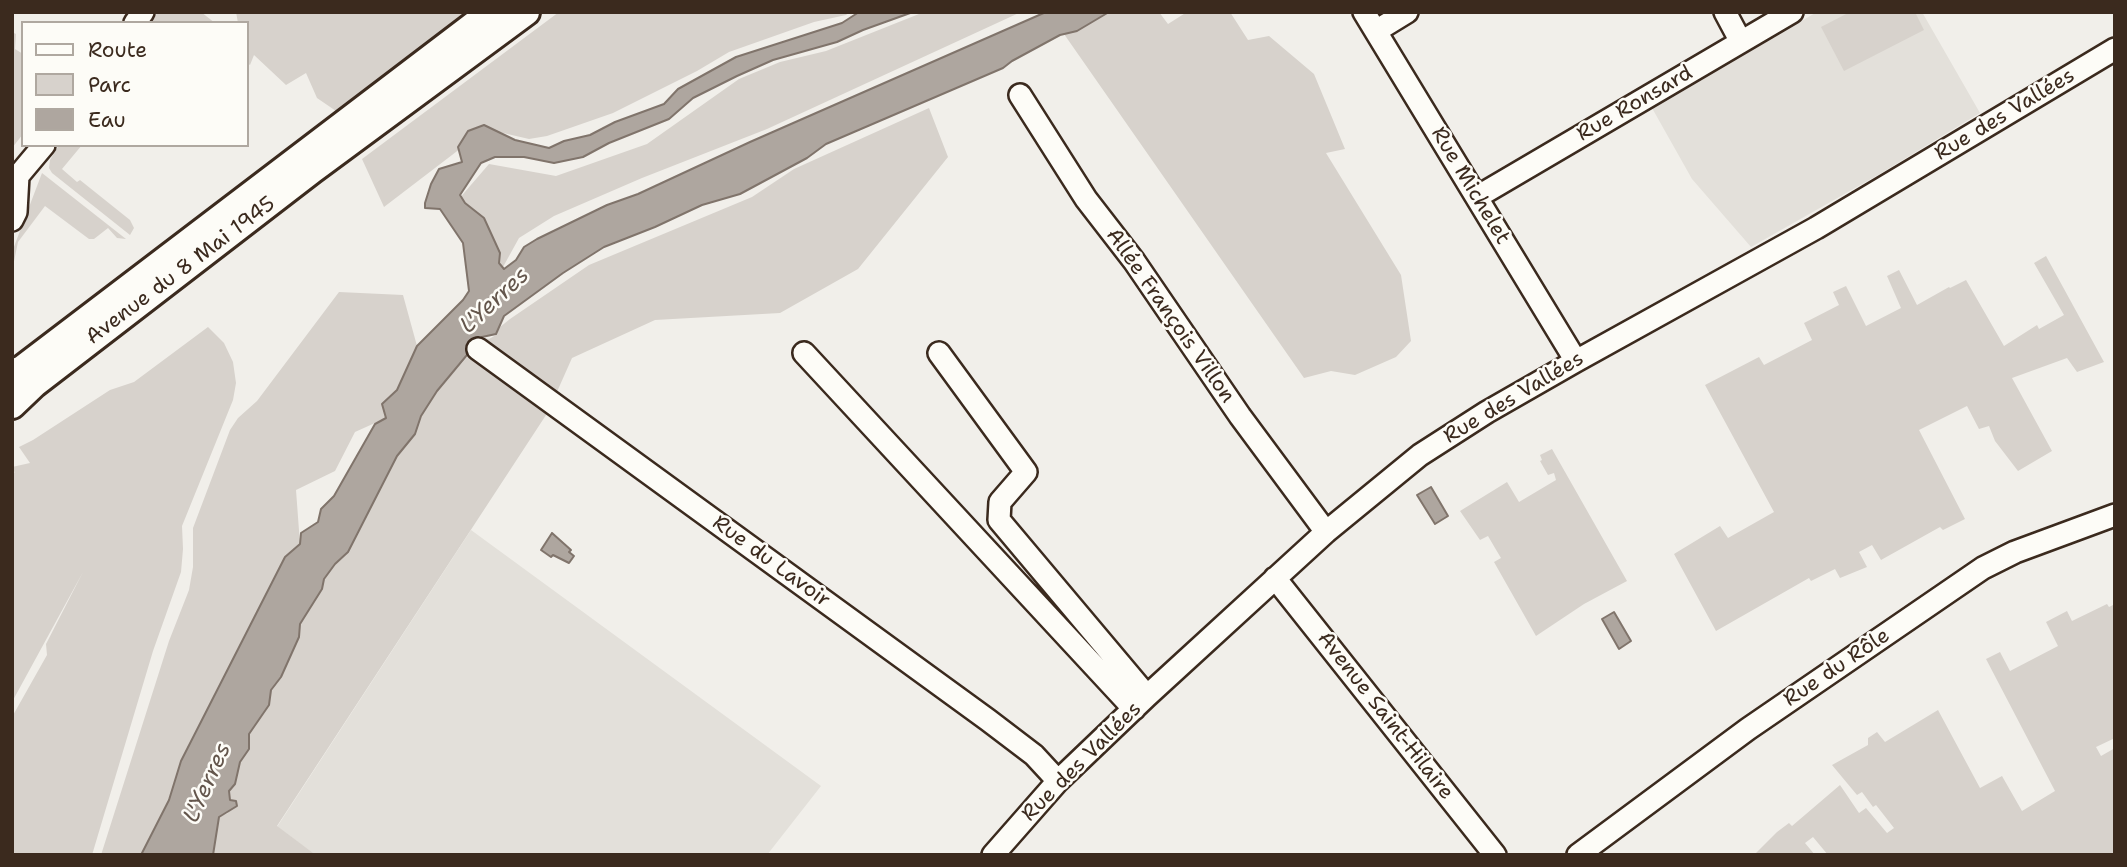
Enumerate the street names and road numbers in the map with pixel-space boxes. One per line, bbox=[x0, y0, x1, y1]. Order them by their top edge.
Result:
street label: Rue Ronsard bbox=[1573, 61, 1697, 147]
street label: Rue des Vallées bbox=[1930, 63, 2080, 167]
street label: Rue Michelet bbox=[1425, 123, 1515, 249]
street label: Avenue du 8 Mai 1945 bbox=[81, 192, 281, 350]
street label: Allée François Villon bbox=[1100, 224, 1240, 408]
street label: Rue des Vallées bbox=[1439, 346, 1589, 450]
street label: Rue du Lavoir bbox=[707, 511, 835, 613]
street label: Rue du Rôle bbox=[1779, 623, 1895, 713]
street label: Avenue Saint-Hilaire bbox=[1312, 627, 1458, 805]
street label: Rue des Vallées bbox=[1017, 697, 1147, 827]

